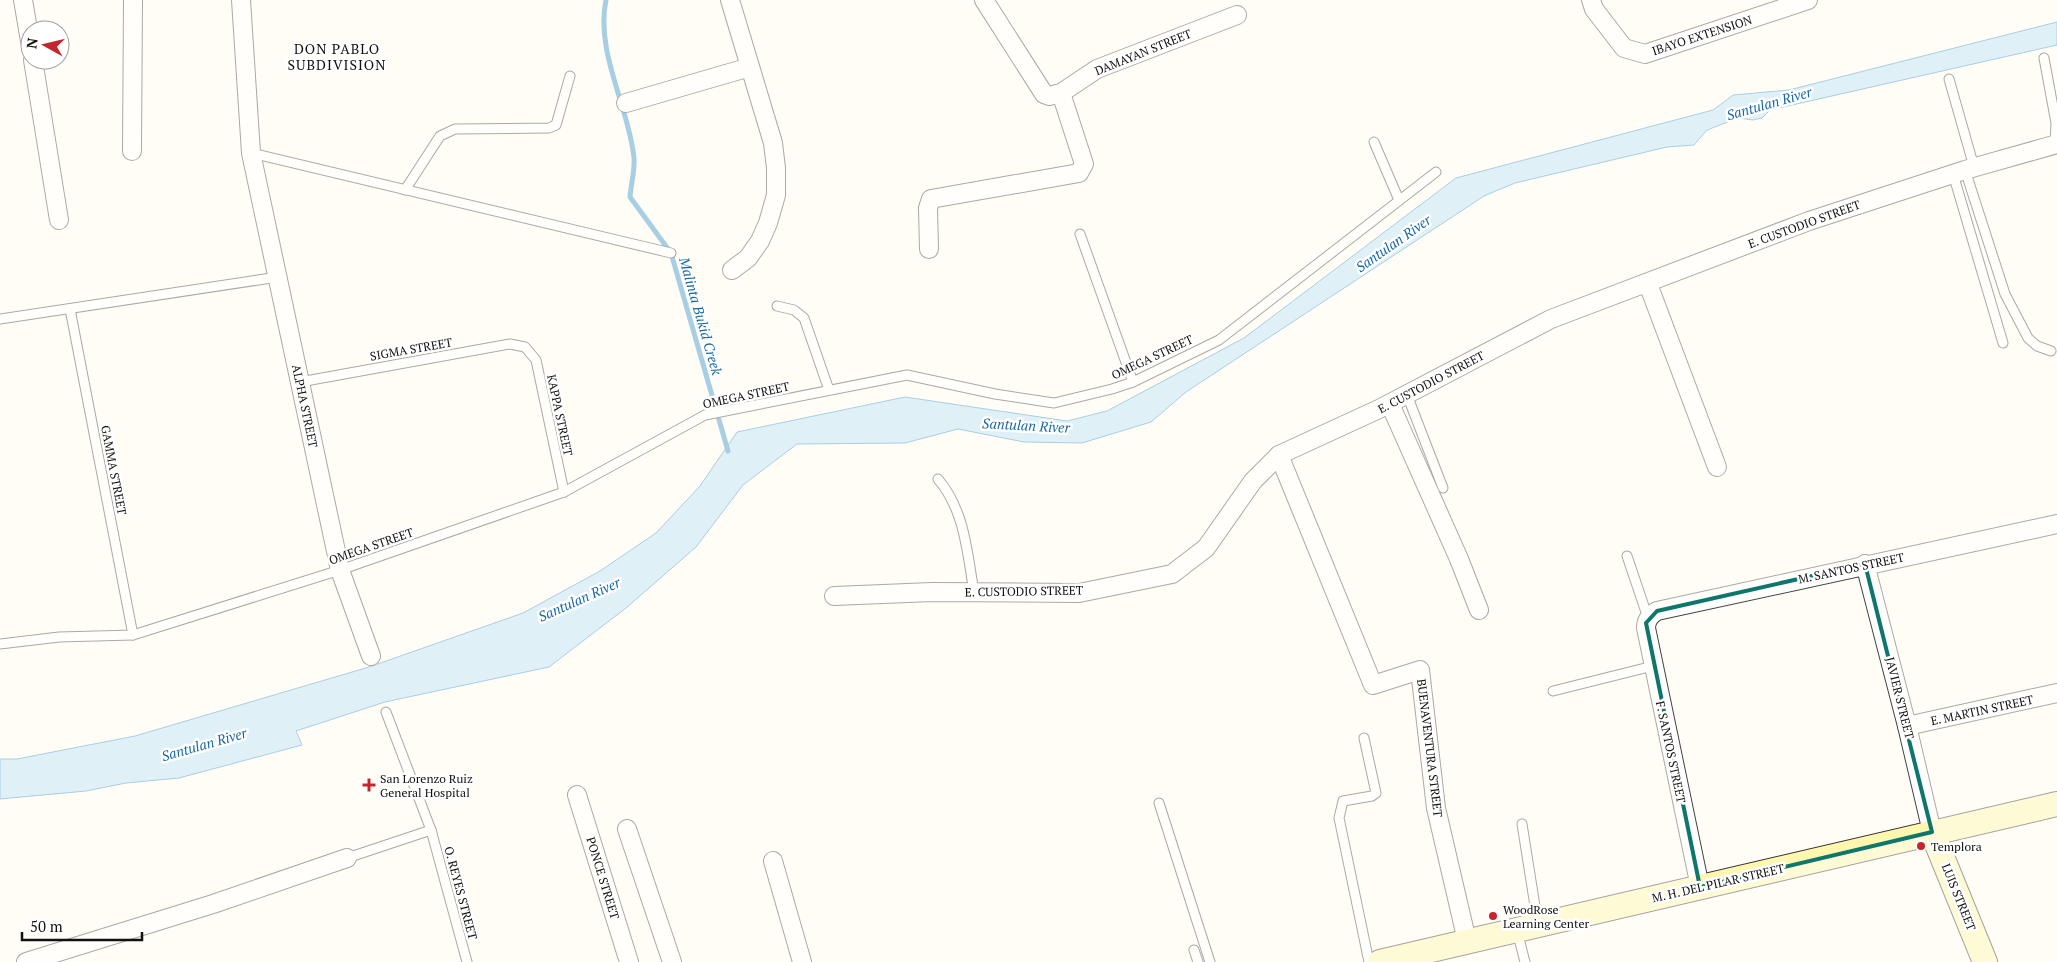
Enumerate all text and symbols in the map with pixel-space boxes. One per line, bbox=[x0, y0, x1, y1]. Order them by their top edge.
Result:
street label: IBAYO EXTENSION bbox=[1650, 12, 1754, 58]
north arrow bbox=[20, 20, 70, 70]
street label: DAMAYAN STREET bbox=[1092, 26, 1194, 78]
text: N bbox=[21, 36, 42, 50]
district label: DON PABLO SUBDIVISION bbox=[288, 39, 386, 74]
water label: Santulan River bbox=[1724, 82, 1814, 124]
street label: E. CUSTODIO STREET bbox=[1746, 197, 1863, 251]
water label: Santulan River bbox=[1352, 210, 1435, 276]
water label: Malinta Bukid Creek bbox=[675, 254, 727, 377]
street label: OMEGA STREET bbox=[1109, 331, 1196, 382]
street label: SIGMA STREET bbox=[369, 334, 454, 364]
street label: E. CUSTODIO STREET bbox=[1375, 347, 1487, 416]
street label: ALPHA STREET bbox=[289, 363, 321, 449]
street label: KAPPA STREET bbox=[544, 373, 576, 458]
street label: OMEGA STREET bbox=[701, 378, 791, 412]
water label: Santulan River bbox=[982, 413, 1071, 437]
street label: GAMMA STREET bbox=[98, 424, 130, 517]
street label: OMEGA STREET bbox=[327, 524, 416, 567]
street label: M. SANTOS STREET bbox=[1797, 549, 1906, 587]
water label: Santulan River bbox=[535, 572, 624, 626]
street label: E. CUSTODIO STREET bbox=[965, 582, 1084, 600]
street label: JAVIER STREET bbox=[1883, 655, 1918, 741]
street label: BUENAVENTURA STREET bbox=[1414, 678, 1446, 818]
street label: E. MARTIN STREET bbox=[1929, 692, 2035, 728]
street label: F. SANTOS STREET bbox=[1653, 700, 1689, 805]
water label: Santulan River bbox=[159, 723, 249, 765]
place label: San Lorenzo Ruiz General Hospital bbox=[380, 771, 473, 800]
marker: San Lorenzo Ruiz General Hospital bbox=[362, 778, 376, 792]
street label: PONCE STREET bbox=[583, 835, 623, 921]
place label: Templora bbox=[1931, 839, 1982, 854]
marker: Templora bbox=[1915, 840, 1927, 852]
street label: O. REYES STREET bbox=[441, 845, 481, 942]
street label: M. H. DEL PILAR STREET bbox=[1650, 860, 1786, 906]
street label: LUIS STREET bbox=[1939, 861, 1979, 933]
place label: WoodRose Learning Center bbox=[1503, 902, 1589, 931]
scale bar bbox=[22, 910, 142, 942]
marker: WoodRose Learning Center bbox=[1487, 910, 1499, 922]
text: 50 m bbox=[30, 916, 63, 936]

